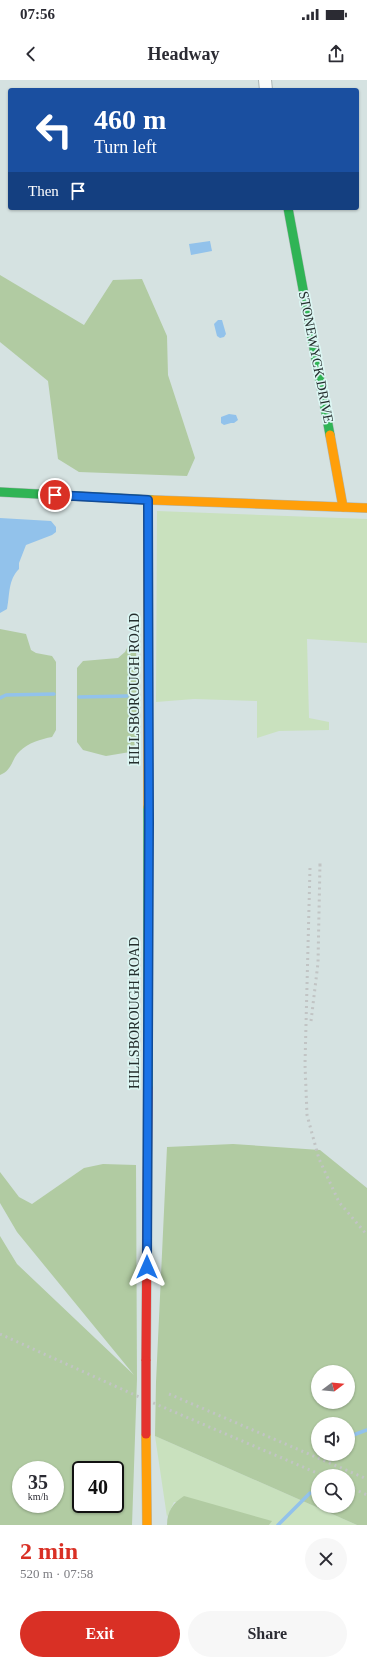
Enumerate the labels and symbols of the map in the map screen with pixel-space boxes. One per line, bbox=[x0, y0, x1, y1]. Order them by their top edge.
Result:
street label: STONEWYCK DRIVE bbox=[296, 290, 336, 424]
pin bbox=[38, 478, 72, 512]
street label: HILLSBOROUGH ROAD bbox=[127, 613, 142, 765]
street label: HILLSBOROUGH ROAD bbox=[127, 937, 142, 1089]
position arrow bbox=[126, 1246, 168, 1288]
north arrow bbox=[311, 1365, 355, 1409]
speed limit sign: 40 bbox=[72, 1461, 124, 1513]

